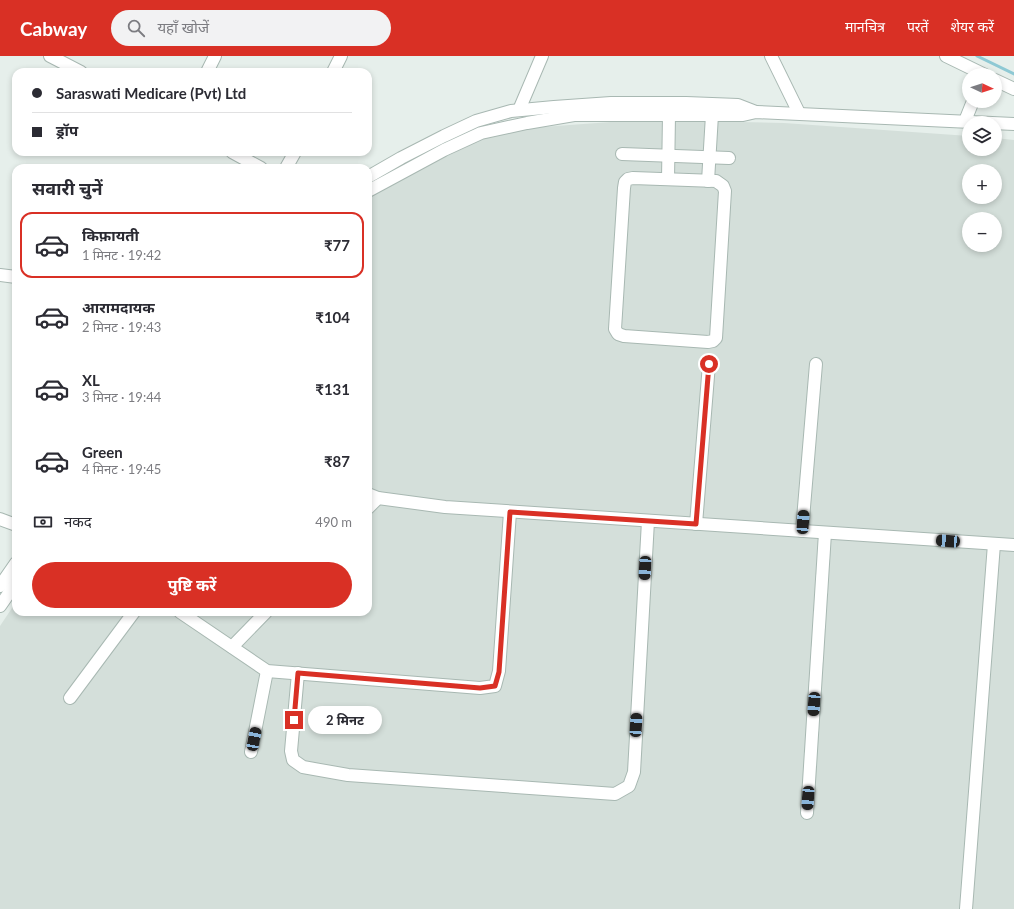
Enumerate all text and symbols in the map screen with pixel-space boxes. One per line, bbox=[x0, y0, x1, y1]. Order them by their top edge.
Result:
search box bbox=[111, 10, 391, 46]
text: Cabway bbox=[20, 17, 87, 40]
icon: search bbox=[125, 17, 147, 39]
text: यहाँ खोजें bbox=[157, 18, 209, 36]
text: मानचित्र bbox=[845, 18, 885, 35]
text: परतें bbox=[907, 18, 929, 35]
text: शेयर करें bbox=[951, 18, 994, 35]
north arrow bbox=[962, 68, 1002, 108]
map controls bbox=[962, 68, 1002, 252]
text: Saraswati Medicare (Pvt) Ltd bbox=[56, 84, 246, 102]
button: layers bbox=[962, 116, 1002, 156]
text: ड्रॉप bbox=[56, 121, 78, 139]
button: + bbox=[962, 164, 1002, 204]
text: सवारी चुनें bbox=[32, 177, 103, 199]
button: − bbox=[962, 212, 1002, 252]
text: किफ़ायती bbox=[82, 226, 139, 244]
icon: car bbox=[34, 227, 70, 263]
text: ₹77 bbox=[324, 236, 350, 254]
text: 1 मिनट · 19:42 bbox=[82, 247, 161, 263]
text: आरामदायक bbox=[82, 298, 155, 316]
icon: car bbox=[34, 299, 70, 335]
text: ₹104 bbox=[315, 308, 350, 326]
text: 2 मिनट · 19:43 bbox=[82, 319, 161, 335]
route start bbox=[700, 355, 718, 373]
icon: car bbox=[34, 371, 70, 407]
text: XL bbox=[82, 371, 100, 389]
text: ₹131 bbox=[315, 380, 350, 398]
text: 3 मिनट · 19:44 bbox=[82, 389, 161, 405]
icon: car bbox=[34, 443, 70, 479]
text: Green bbox=[82, 443, 123, 461]
text: ₹87 bbox=[324, 452, 350, 470]
text: 4 मिनट · 19:45 bbox=[82, 461, 161, 477]
car bbox=[796, 510, 810, 534]
icon: cash bbox=[32, 511, 54, 533]
text: नकद bbox=[64, 512, 92, 530]
text: 490 m bbox=[315, 514, 352, 530]
car bbox=[936, 534, 960, 548]
car bbox=[638, 556, 652, 580]
button: पुष्टि करें bbox=[32, 562, 352, 608]
car bbox=[807, 692, 821, 716]
callout: 2 मिनट bbox=[308, 706, 382, 734]
route end bbox=[285, 711, 303, 729]
text: 2 मिनट bbox=[326, 712, 364, 728]
car bbox=[629, 713, 643, 737]
car bbox=[246, 726, 262, 752]
car bbox=[801, 786, 815, 810]

